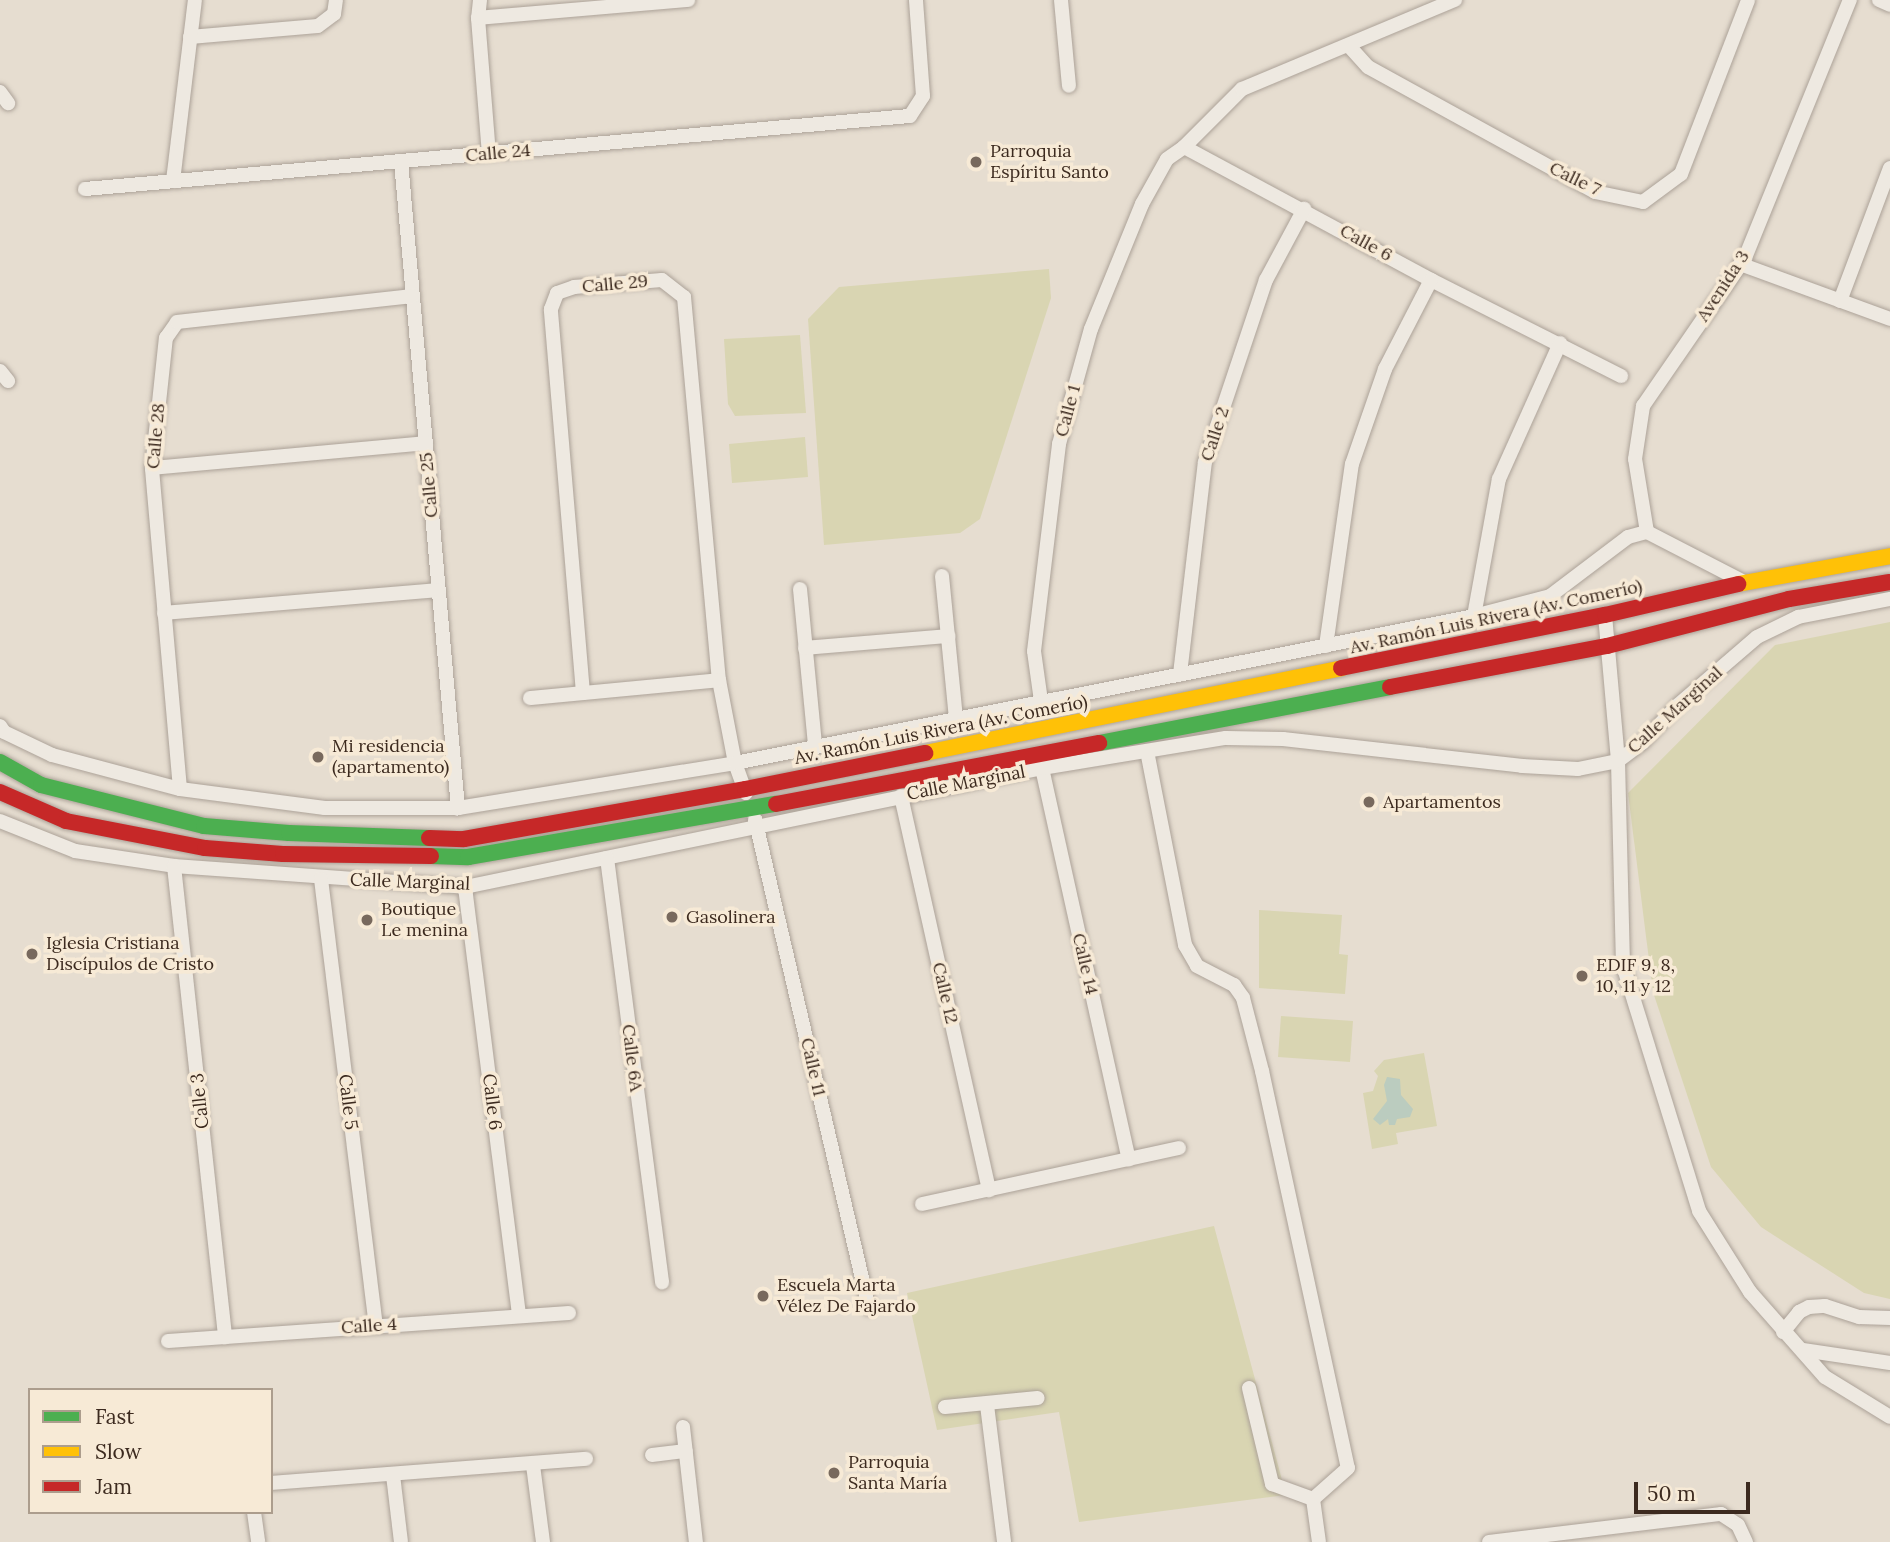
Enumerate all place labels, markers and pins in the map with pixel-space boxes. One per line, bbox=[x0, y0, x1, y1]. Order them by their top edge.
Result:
place label: Parroquia Espíritu Santo bbox=[990, 141, 1109, 184]
marker: Parroquia Espíritu Santo bbox=[968, 154, 984, 170]
place label: Mi residencia (apartamento) bbox=[332, 736, 449, 778]
marker: Mi residencia (apartamento) bbox=[310, 749, 326, 765]
place label: Apartamentos bbox=[1383, 791, 1501, 813]
marker: Apartamentos bbox=[1361, 794, 1377, 810]
place label: Boutique Le menina bbox=[381, 899, 468, 942]
place label: Gasolinera bbox=[686, 906, 775, 928]
marker: Gasolinera bbox=[664, 909, 680, 925]
marker: Boutique Le menina bbox=[359, 912, 375, 928]
place label: Iglesia Cristiana Discípulos de Cristo bbox=[46, 933, 214, 976]
marker: Iglesia Cristiana Discípulos de Cristo bbox=[24, 946, 40, 962]
place label: EDIF 9, 8, 10, 11 y 12 bbox=[1596, 955, 1675, 998]
marker: EDIF 9, 8, 10, 11 y 12 bbox=[1574, 968, 1590, 984]
place label: Escuela Marta Vélez De Fajardo bbox=[777, 1275, 916, 1318]
marker: Escuela Marta Vélez De Fajardo bbox=[755, 1288, 771, 1304]
place label: Parroquia Santa María bbox=[848, 1452, 947, 1494]
marker: Parroquia Santa María bbox=[826, 1465, 842, 1481]

